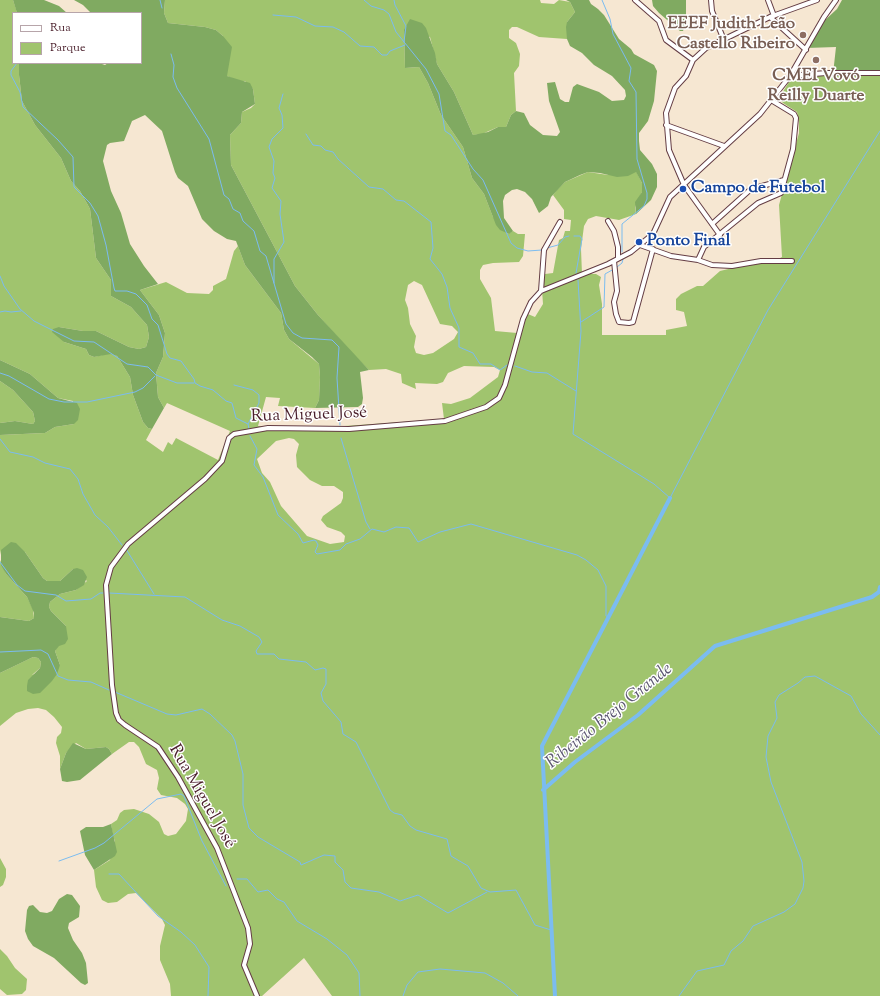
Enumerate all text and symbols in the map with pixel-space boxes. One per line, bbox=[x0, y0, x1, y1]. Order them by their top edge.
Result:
legend bbox=[12, 12, 142, 64]
place label: EEEF Judith Leão Castello Ribeiro bbox=[668, 15, 795, 55]
text: Rua bbox=[50, 19, 71, 37]
marker: EEEF Judith Leão Castello Ribeiro bbox=[798, 30, 808, 40]
text: Parque bbox=[50, 39, 86, 57]
marker: CMEI Vovó Reilly Duarte bbox=[811, 55, 821, 65]
place label: CMEI Vovó Reilly Duarte bbox=[768, 67, 864, 107]
place label: Campo de Futebol bbox=[691, 179, 825, 199]
marker: Campo de Futebol bbox=[678, 184, 688, 194]
place label: Ponto Final bbox=[647, 232, 730, 252]
marker: Ponto Final bbox=[634, 237, 644, 247]
street label: Rua Miguel José bbox=[250, 404, 368, 428]
water label: Ribeirão Brejo Grande bbox=[543, 659, 677, 775]
street label: Rua Miguel José bbox=[163, 741, 239, 853]

